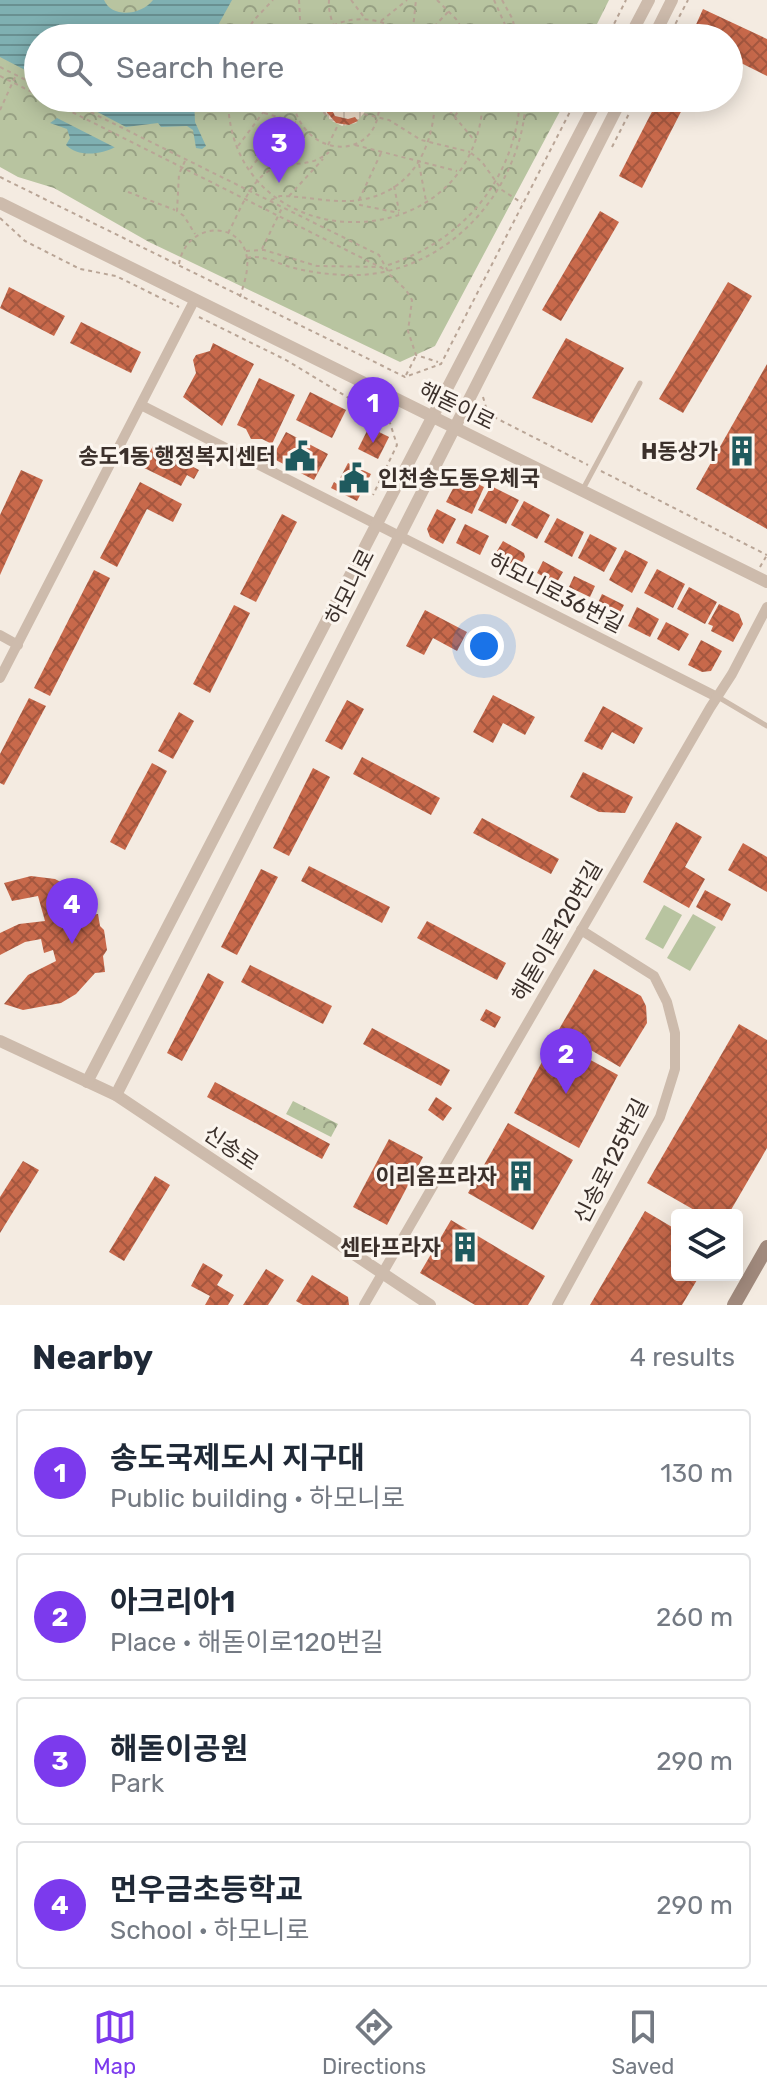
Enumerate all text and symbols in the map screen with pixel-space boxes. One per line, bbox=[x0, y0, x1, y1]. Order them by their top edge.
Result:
search box bbox=[24, 24, 743, 112]
icon: search bbox=[52, 46, 96, 90]
text: Search here bbox=[116, 50, 284, 86]
pin: 3 bbox=[253, 117, 305, 183]
street label: 해돋이로 bbox=[415, 376, 499, 436]
pin: 1 bbox=[347, 377, 399, 443]
building icon: H동상가 bbox=[725, 434, 759, 468]
place label: H동상가 bbox=[641, 438, 718, 465]
public building icon: 송도1동 행정복지센터 bbox=[283, 439, 317, 473]
place label: 송도1동 행정복지센터 bbox=[78, 443, 276, 470]
public building icon: 인천송도동우체국 bbox=[337, 461, 371, 495]
place label: 인천송도동우체국 bbox=[378, 465, 540, 492]
street label: 하모니로 bbox=[320, 545, 380, 629]
street label: 하모니로36번길 bbox=[484, 547, 628, 639]
your location bbox=[464, 626, 504, 666]
street label: 해돋이로120번길 bbox=[506, 856, 608, 1006]
pin: 4 bbox=[46, 878, 98, 944]
pin: 2 bbox=[540, 1028, 592, 1094]
street label: 신송로125번길 bbox=[568, 1094, 654, 1228]
street label: 신송로 bbox=[198, 1120, 264, 1176]
building icon: 이리옴프라자 bbox=[504, 1159, 538, 1193]
place label: 이리옴프라자 bbox=[376, 1163, 497, 1190]
map controls bbox=[671, 1209, 743, 1281]
button: layers bbox=[671, 1209, 743, 1281]
building icon: 센타프라자 bbox=[448, 1230, 482, 1264]
place label: 센타프라자 bbox=[340, 1234, 441, 1261]
text: Nearby bbox=[32, 1337, 153, 1378]
text: 4 results bbox=[630, 1342, 735, 1373]
text: 송도국제도시 지구대 bbox=[110, 1440, 365, 1476]
text: 1 bbox=[54, 1458, 66, 1489]
text: 130 m bbox=[660, 1458, 733, 1489]
text: Public building · 하모니로 bbox=[110, 1483, 405, 1514]
text: 아크리아1 bbox=[110, 1584, 235, 1620]
text: 2 bbox=[52, 1602, 68, 1633]
text: 260 m bbox=[656, 1602, 733, 1633]
text: Place · 해돋이로120번길 bbox=[110, 1627, 384, 1658]
text: 해돋이공원 bbox=[110, 1731, 248, 1767]
text: 3 bbox=[51, 1746, 69, 1777]
text: 290 m bbox=[656, 1746, 733, 1777]
text: Park bbox=[110, 1768, 164, 1799]
text: 먼우금초등학교 bbox=[110, 1872, 303, 1908]
text: 4 bbox=[51, 1890, 69, 1921]
text: 290 m bbox=[656, 1890, 733, 1921]
text: School · 하모니로 bbox=[110, 1915, 310, 1946]
tab: Map bbox=[93, 2005, 137, 2080]
tab: Directions bbox=[322, 2005, 426, 2080]
tab: Saved bbox=[612, 2005, 674, 2080]

